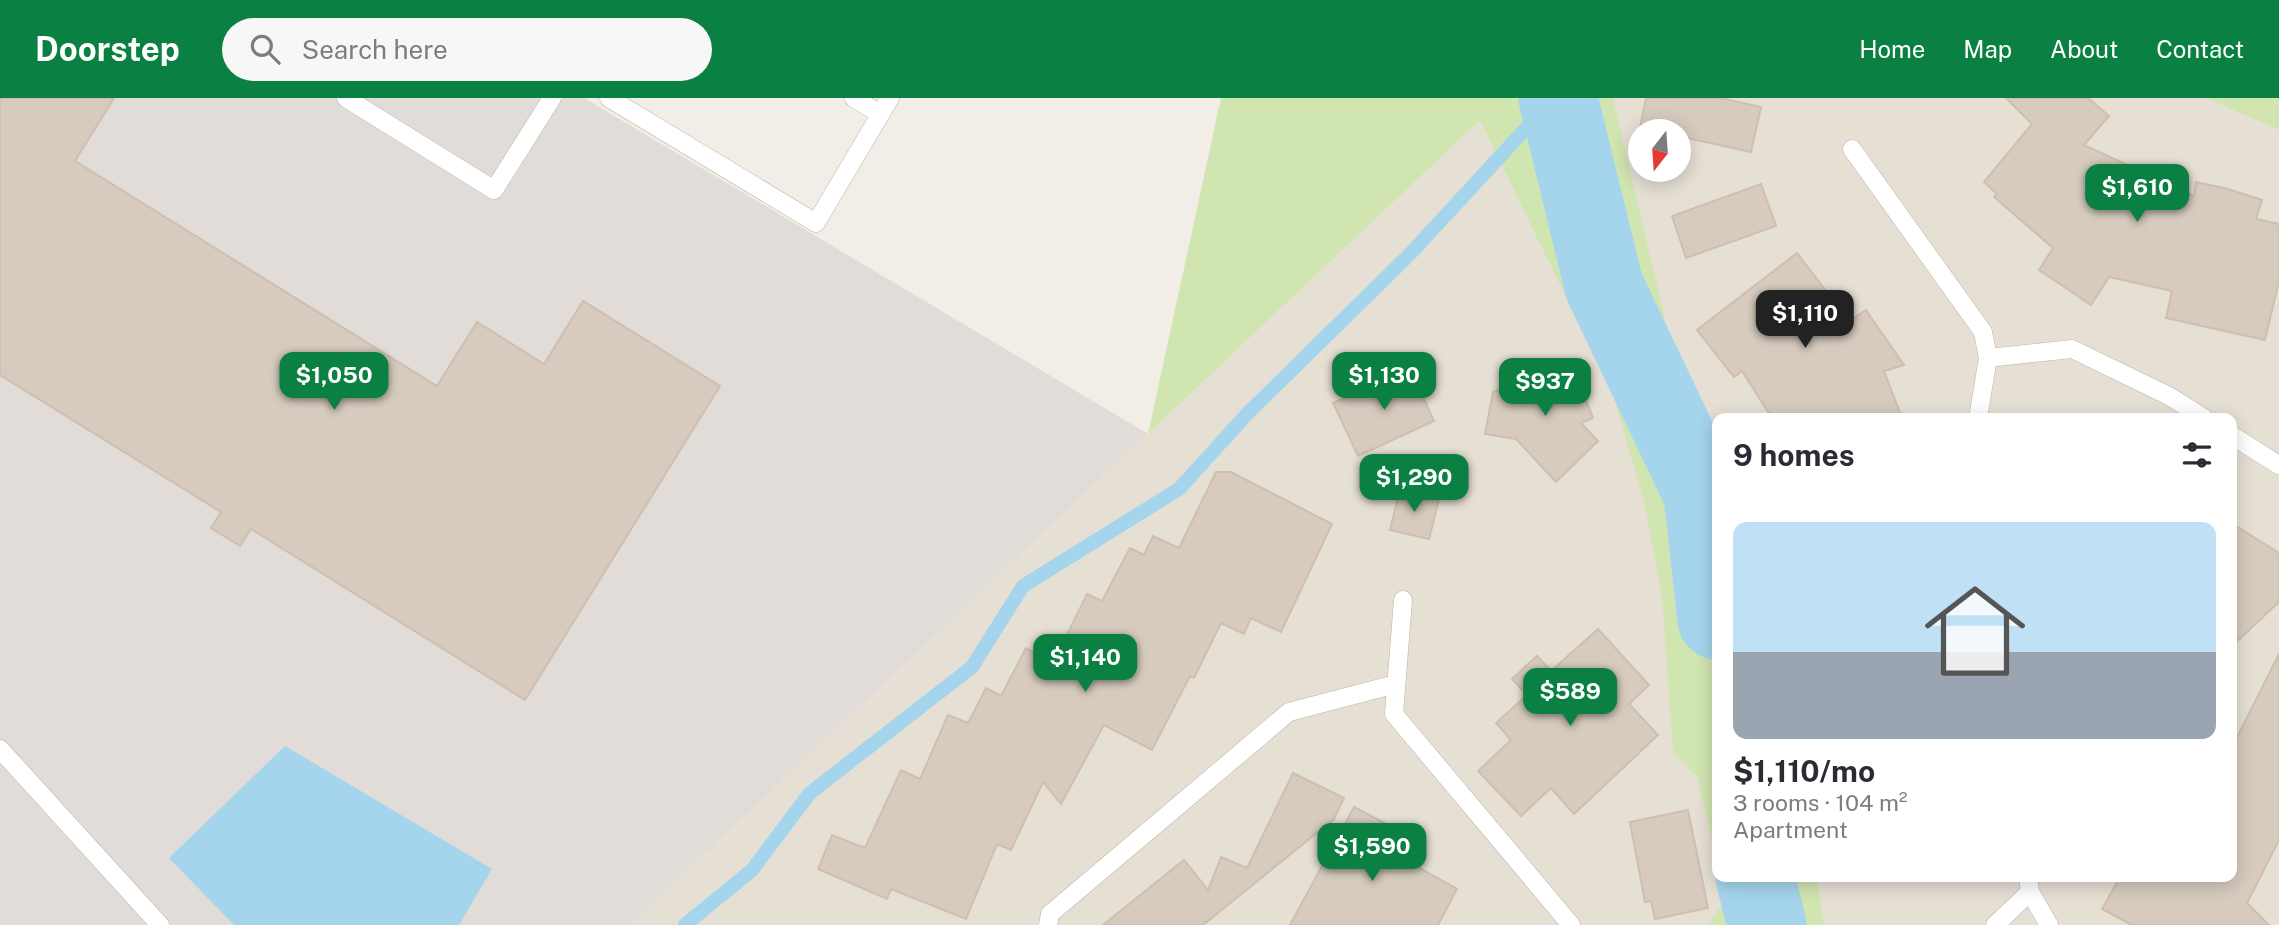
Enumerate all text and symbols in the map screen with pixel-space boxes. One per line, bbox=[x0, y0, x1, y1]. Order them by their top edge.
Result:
search box bbox=[222, 18, 712, 81]
text: Doorstep bbox=[35, 30, 180, 68]
icon: search bbox=[246, 30, 284, 68]
text: Search here bbox=[302, 34, 448, 65]
text: Home bbox=[1859, 35, 1925, 63]
text: Map bbox=[1963, 35, 2012, 63]
text: About bbox=[2050, 35, 2118, 63]
text: Contact bbox=[2156, 35, 2244, 63]
north arrow bbox=[1628, 119, 1690, 182]
map controls bbox=[1628, 119, 1691, 182]
pin: $1,610 bbox=[2080, 164, 2194, 224]
text: $1,610 bbox=[2101, 173, 2173, 200]
pin: $1,110 bbox=[1748, 290, 1862, 350]
text: $1,110 bbox=[1772, 299, 1838, 326]
pin: $1,050 bbox=[277, 352, 391, 412]
pin: $1,130 bbox=[1327, 352, 1441, 412]
pin: $937 bbox=[1504, 358, 1586, 418]
text: $1,050 bbox=[295, 361, 373, 388]
text: $1,130 bbox=[1348, 361, 1420, 388]
text: $937 bbox=[1515, 367, 1575, 394]
icon: filters bbox=[2178, 436, 2216, 474]
text: 9 homes bbox=[1733, 437, 1855, 473]
pin: $1,290 bbox=[1357, 454, 1471, 514]
text: $1,290 bbox=[1376, 463, 1452, 490]
icon: home bbox=[1912, 568, 2038, 694]
pin: $1,140 bbox=[1028, 634, 1142, 694]
text: $1,140 bbox=[1049, 643, 1121, 670]
pin: $589 bbox=[1529, 668, 1611, 728]
text: $589 bbox=[1539, 677, 1601, 704]
text: $1,110/mo bbox=[1733, 753, 1875, 789]
text: 3 rooms · 104 m² bbox=[1733, 789, 1907, 816]
text: Apartment bbox=[1733, 816, 1848, 843]
pin: $1,590 bbox=[1315, 824, 1429, 883]
text: $1,590 bbox=[1333, 832, 1411, 859]

